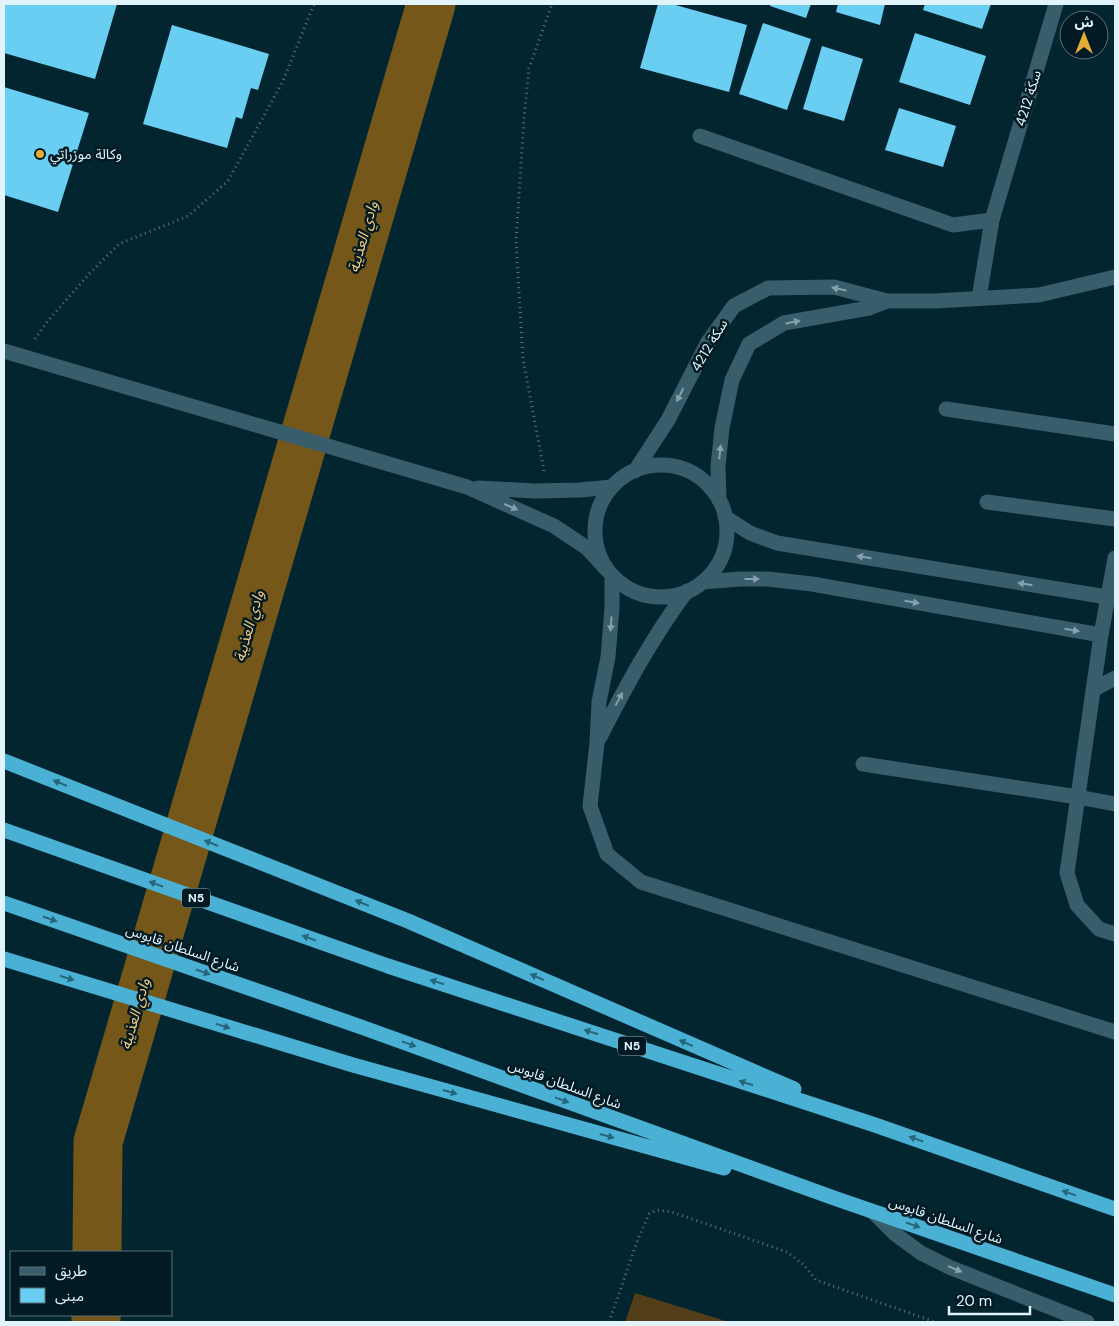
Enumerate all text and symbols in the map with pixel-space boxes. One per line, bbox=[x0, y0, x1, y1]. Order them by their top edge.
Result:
north arrow bbox=[1059, 10, 1109, 60]
text: ش bbox=[1074, 13, 1094, 31]
street label: سكة 4212 bbox=[1011, 68, 1045, 128]
place label: وكالة موزراتي bbox=[50, 145, 122, 165]
marker: وكالة موزراتي bbox=[34, 148, 46, 160]
water label: وادي العذيبة bbox=[343, 199, 384, 275]
one-way arrow bbox=[832, 285, 847, 293]
street label: سكة 4212 bbox=[686, 316, 732, 374]
one-way arrow bbox=[785, 317, 801, 325]
one-way arrow bbox=[676, 388, 684, 403]
one-way arrow bbox=[716, 443, 724, 459]
one-way arrow bbox=[504, 503, 518, 511]
one-way arrow bbox=[856, 553, 872, 561]
one-way arrow bbox=[744, 575, 760, 583]
one-way arrow bbox=[1016, 579, 1032, 587]
water label: وادي العذيبة bbox=[229, 588, 270, 664]
one-way arrow bbox=[905, 598, 921, 606]
one-way arrow bbox=[606, 616, 614, 632]
one-way arrow bbox=[1065, 627, 1081, 635]
one-way arrow bbox=[615, 693, 624, 706]
one-way arrow bbox=[52, 779, 67, 787]
one-way arrow bbox=[203, 839, 218, 847]
one-way arrow bbox=[148, 880, 163, 888]
road number: N5 bbox=[182, 888, 210, 908]
one-way arrow bbox=[355, 899, 370, 906]
one-way arrow bbox=[43, 915, 58, 923]
street label: شارع السلطان قابوس bbox=[123, 920, 242, 978]
one-way arrow bbox=[301, 934, 316, 942]
one-way arrow bbox=[196, 969, 211, 976]
one-way arrow bbox=[530, 973, 544, 981]
one-way arrow bbox=[60, 975, 75, 983]
water label: وادي العذيبة bbox=[115, 976, 156, 1052]
one-way arrow bbox=[429, 978, 444, 985]
one-way arrow bbox=[215, 1022, 230, 1030]
one-way arrow bbox=[583, 1028, 598, 1036]
road number: N5 bbox=[618, 1036, 646, 1056]
one-way arrow bbox=[679, 1038, 693, 1046]
one-way arrow bbox=[402, 1041, 417, 1048]
street label: شارع السلطان قابوس bbox=[505, 1055, 624, 1115]
one-way arrow bbox=[738, 1079, 753, 1086]
one-way arrow bbox=[443, 1089, 458, 1097]
one-way arrow bbox=[555, 1096, 570, 1104]
one-way arrow bbox=[599, 1132, 614, 1140]
one-way arrow bbox=[908, 1135, 923, 1143]
one-way arrow bbox=[1061, 1189, 1076, 1197]
street label: شارع السلطان قابوس bbox=[886, 1192, 1005, 1250]
one-way arrow bbox=[906, 1222, 921, 1230]
legend bbox=[10, 1251, 172, 1316]
text: طريق bbox=[55, 1261, 87, 1281]
one-way arrow bbox=[948, 1266, 962, 1274]
scale bar bbox=[949, 1284, 1030, 1316]
text: مبنى bbox=[55, 1286, 84, 1306]
text: 20 m bbox=[956, 1291, 992, 1311]

